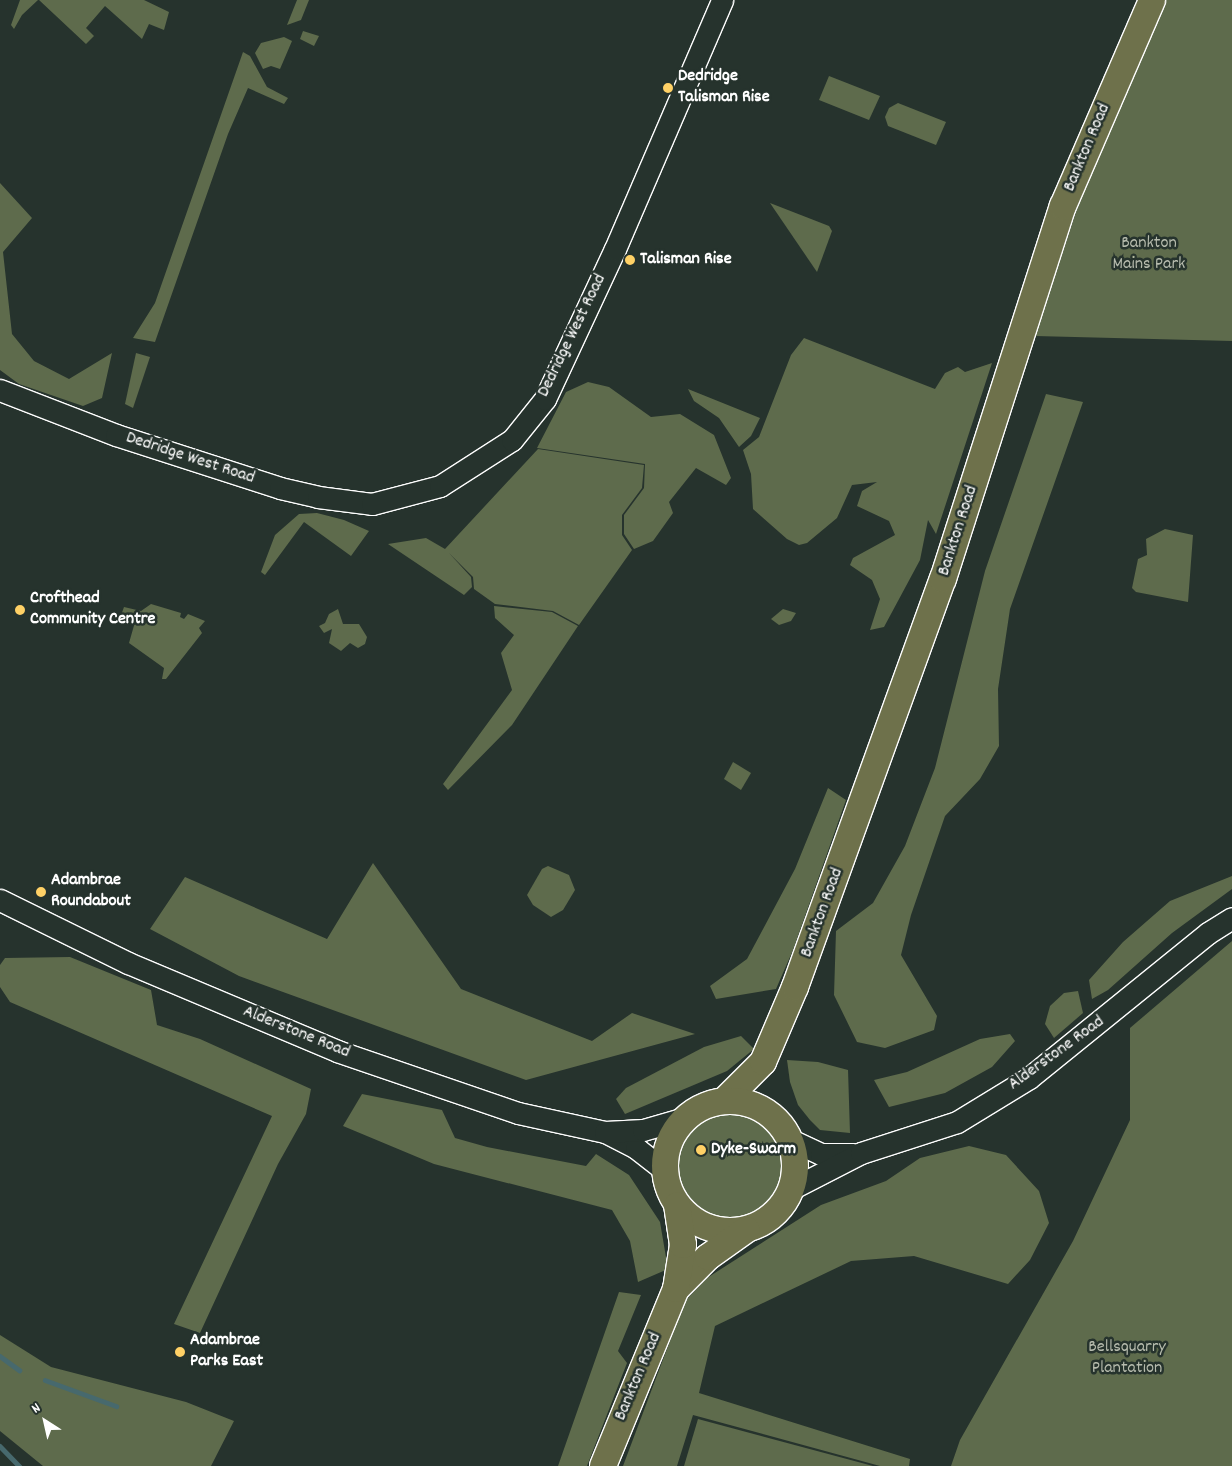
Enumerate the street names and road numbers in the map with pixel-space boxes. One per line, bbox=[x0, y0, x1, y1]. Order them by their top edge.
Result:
street label: Bankton Road bbox=[1060, 101, 1116, 195]
street label: Dedridge West Road bbox=[534, 271, 612, 401]
street label: Dedridge West Road bbox=[123, 428, 257, 490]
street label: Bankton Road bbox=[934, 483, 984, 579]
street label: Bankton Road bbox=[797, 865, 849, 961]
street label: Alderstone Road bbox=[239, 1002, 353, 1064]
street label: Alderstone Road bbox=[1005, 1012, 1109, 1096]
street label: Bankton Road bbox=[611, 1330, 667, 1424]

